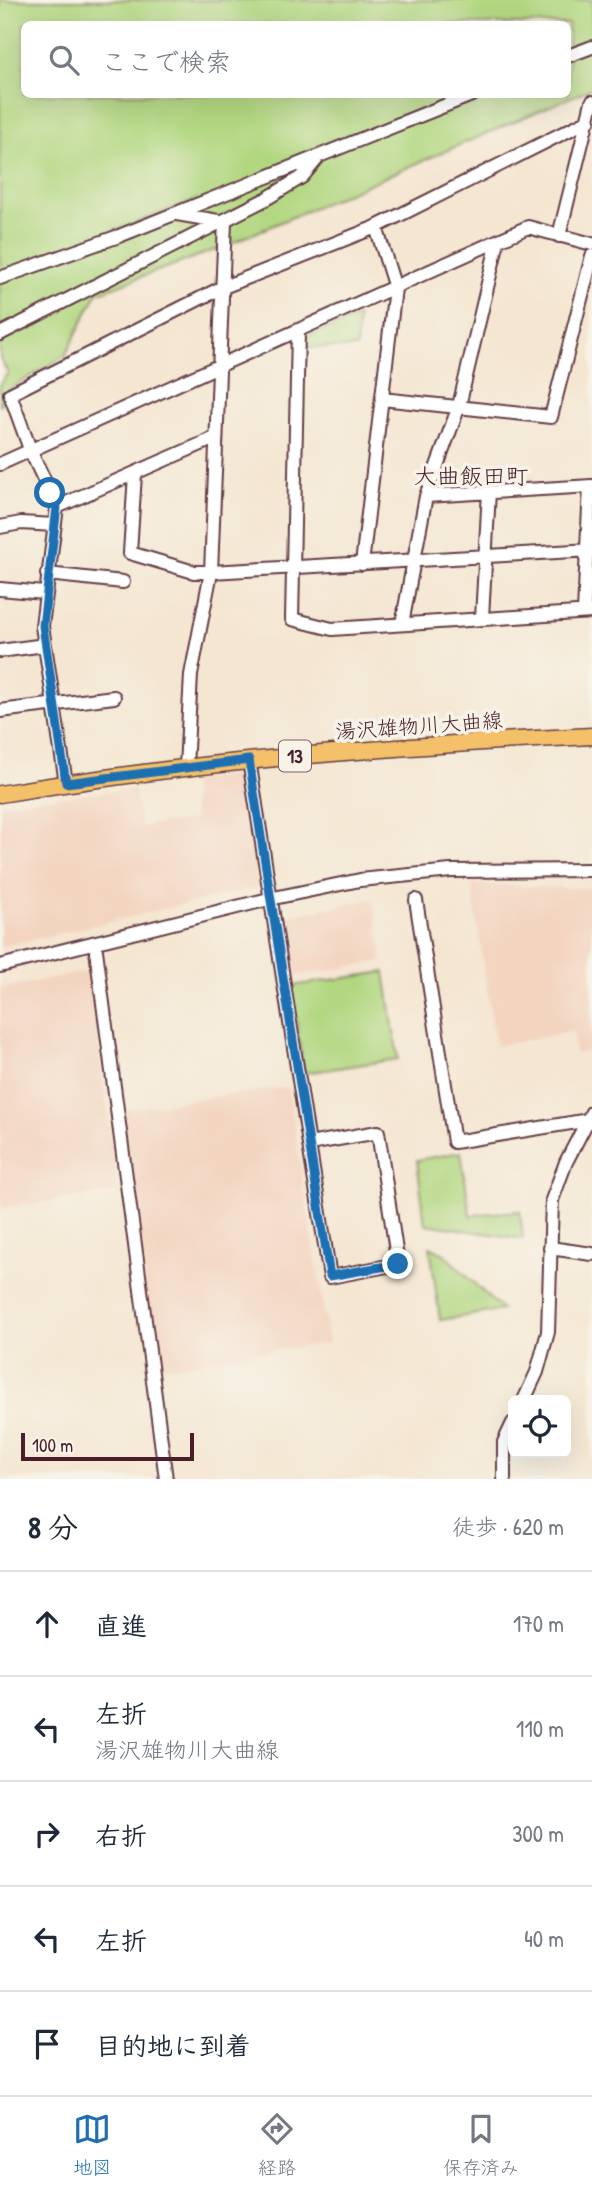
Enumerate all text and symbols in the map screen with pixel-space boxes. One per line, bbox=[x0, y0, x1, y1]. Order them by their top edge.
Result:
search box bbox=[21, 21, 571, 98]
icon: search bbox=[45, 41, 83, 79]
text: ここで検索 bbox=[101, 44, 231, 79]
district label: 大曲飯田町 bbox=[414, 460, 529, 491]
route start bbox=[34, 477, 65, 508]
street label: 湯沢雄物川大曲線 bbox=[334, 705, 504, 746]
road number: 13 bbox=[279, 740, 311, 772]
route end bbox=[382, 1248, 413, 1279]
map controls bbox=[508, 1395, 571, 1458]
button: locate bbox=[508, 1395, 571, 1458]
scale bar bbox=[21, 1430, 194, 1462]
text: 100 m bbox=[32, 1432, 73, 1458]
text: 8 分 bbox=[28, 1507, 78, 1547]
text: 徒歩 · 620 m bbox=[452, 1511, 564, 1542]
icon: ahead bbox=[28, 1605, 66, 1643]
text: 直進 bbox=[95, 1608, 147, 1643]
text: 170 m bbox=[513, 1608, 564, 1639]
text: 左折 bbox=[95, 1696, 147, 1731]
icon: left bbox=[28, 1710, 66, 1748]
text: 110 m bbox=[516, 1713, 564, 1744]
text: 湯沢雄物川大曲線 bbox=[95, 1734, 279, 1765]
icon: right bbox=[28, 1815, 66, 1853]
text: 右折 bbox=[95, 1818, 147, 1853]
text: 300 m bbox=[512, 1818, 564, 1849]
icon: left bbox=[28, 1920, 66, 1958]
text: 左折 bbox=[95, 1923, 147, 1958]
text: 40 m bbox=[524, 1923, 564, 1954]
icon: arrive bbox=[28, 2025, 66, 2063]
text: 目的地に到着 bbox=[95, 2028, 251, 2063]
tab: 地図 bbox=[73, 2110, 111, 2180]
tab: 経路 bbox=[258, 2110, 296, 2180]
tab: 保存済み bbox=[443, 2110, 519, 2180]

